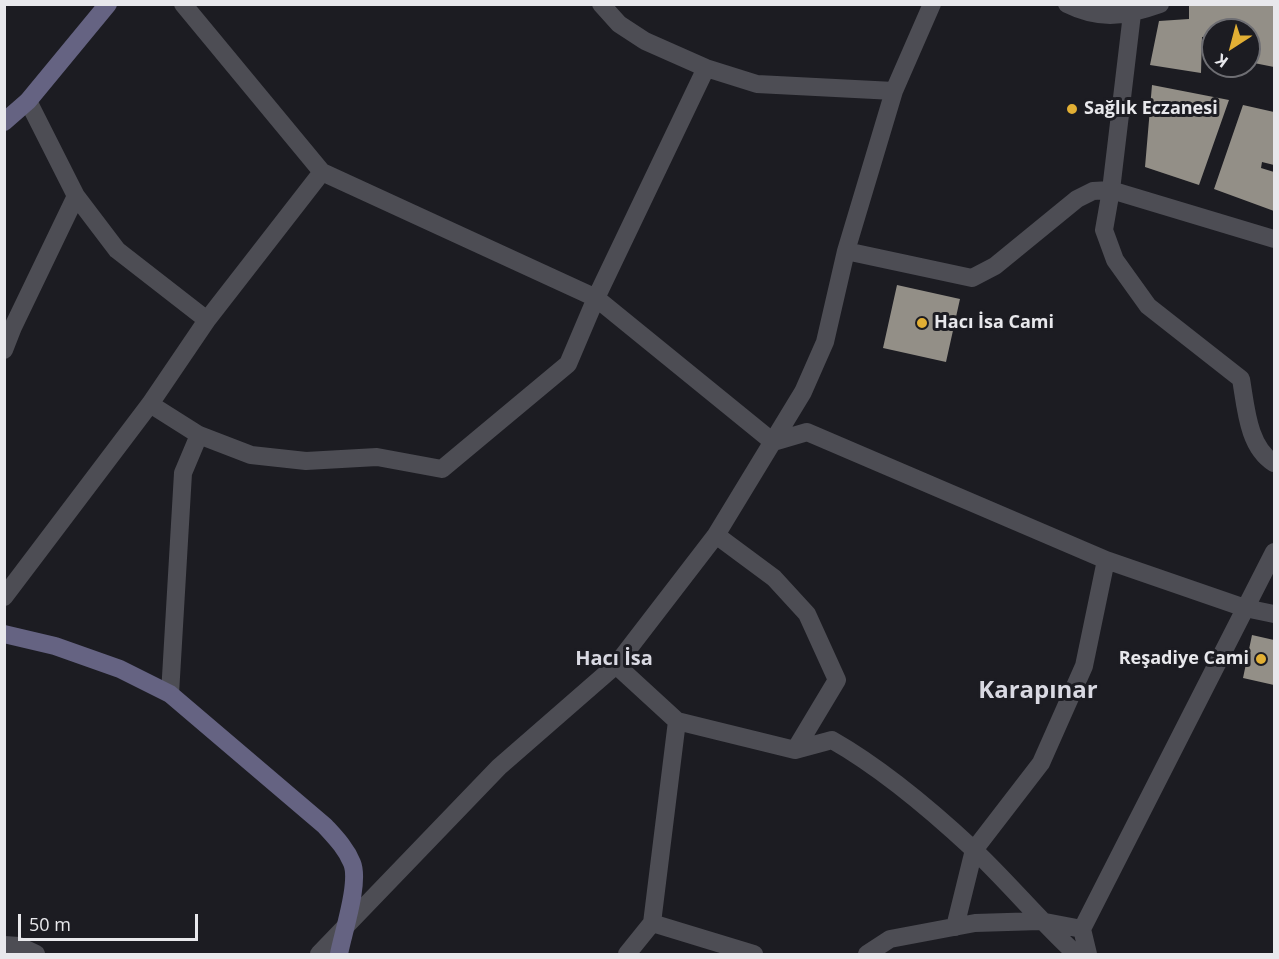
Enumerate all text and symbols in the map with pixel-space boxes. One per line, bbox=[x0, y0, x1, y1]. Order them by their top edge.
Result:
north arrow bbox=[1201, 18, 1261, 78]
text: K bbox=[1211, 49, 1232, 73]
place label: Sağlık Eczanesi bbox=[1084, 98, 1218, 120]
marker: Sağlık Eczanesi bbox=[1065, 102, 1079, 116]
place label: Hacı İsa Cami bbox=[934, 312, 1054, 334]
marker: Hacı İsa Cami bbox=[915, 316, 929, 330]
district label: Hacı İsa bbox=[575, 647, 653, 671]
place label: Reşadiye Cami bbox=[1119, 648, 1249, 670]
marker: Reşadiye Cami bbox=[1254, 652, 1268, 666]
district label: Karapınar bbox=[978, 677, 1098, 705]
scale bar bbox=[21, 902, 201, 940]
text: 50 m bbox=[29, 912, 71, 936]

